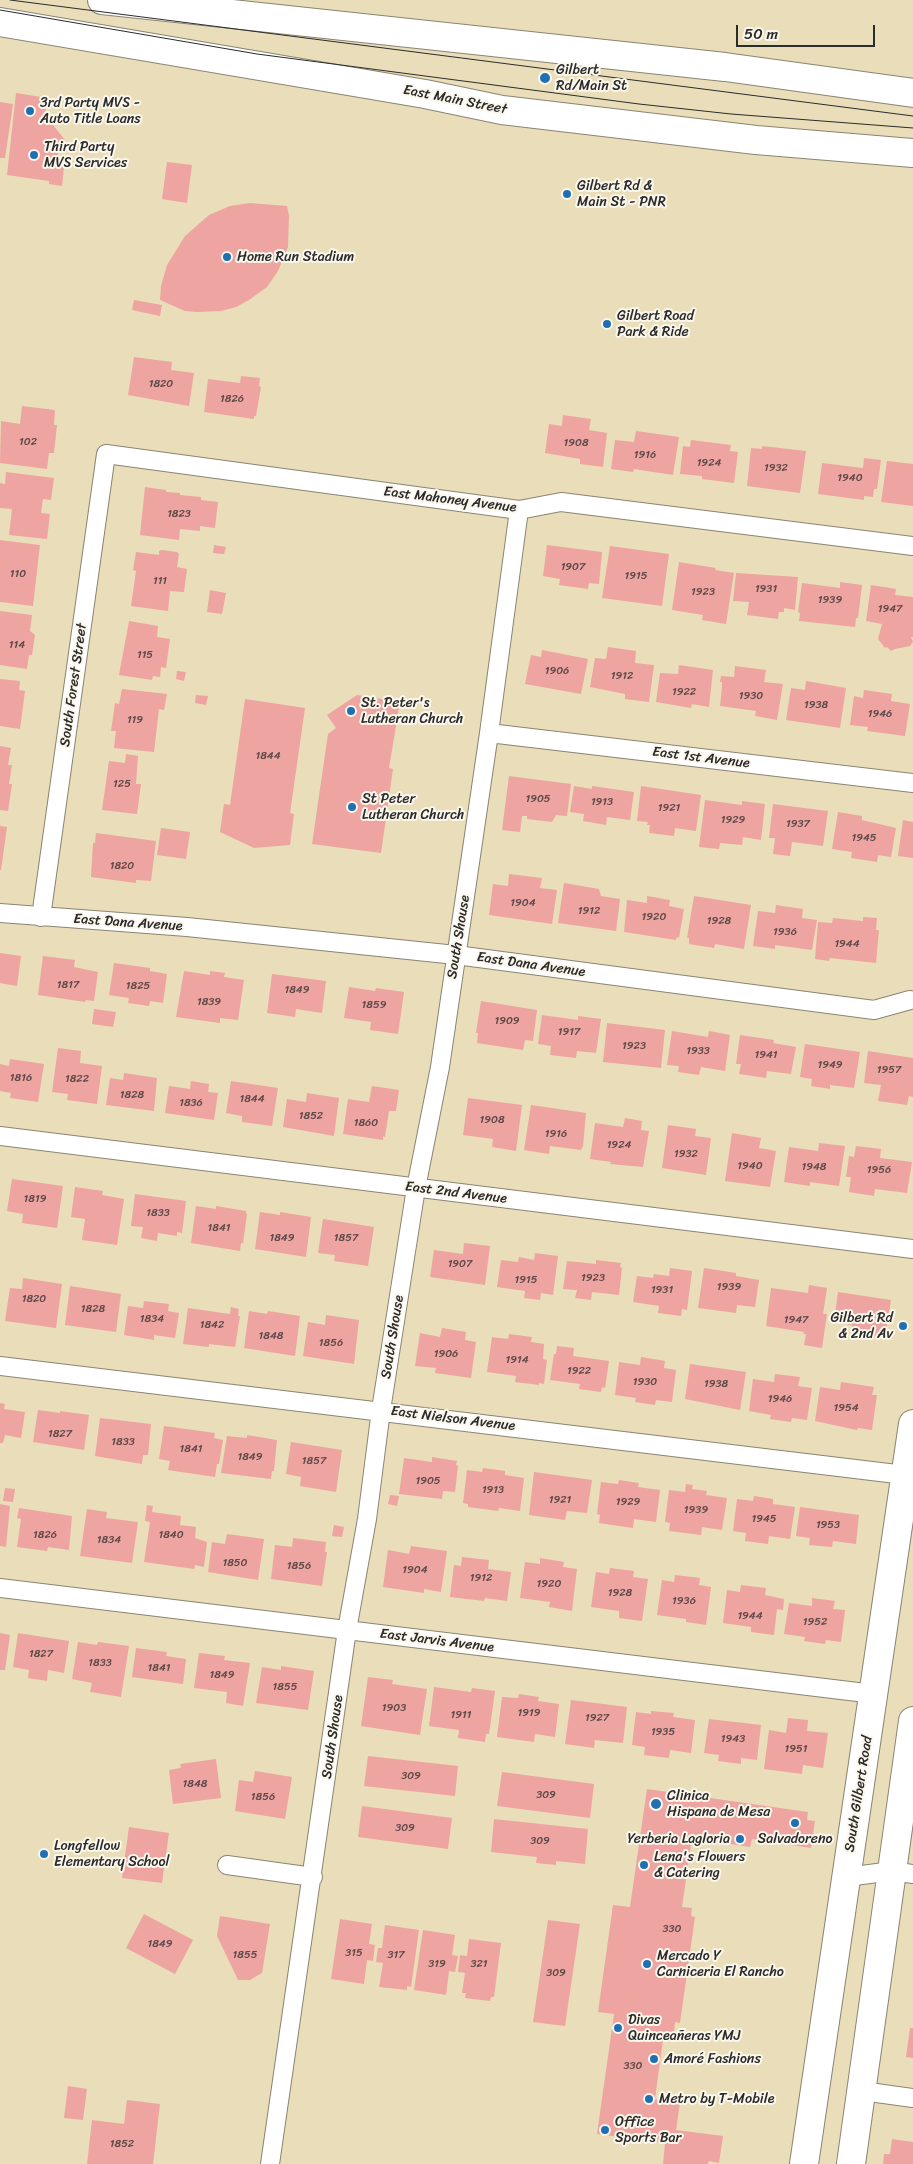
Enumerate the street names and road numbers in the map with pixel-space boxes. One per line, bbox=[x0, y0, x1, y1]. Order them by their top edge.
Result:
street label: East Main Street bbox=[402, 82, 508, 118]
street label: East Mahoney Avenue bbox=[383, 484, 517, 516]
street label: South Forest Street bbox=[57, 622, 91, 748]
street label: East 1st Avenue bbox=[651, 744, 751, 772]
street label: South Shouse bbox=[444, 894, 474, 980]
street label: East Dana Avenue bbox=[73, 911, 183, 935]
street label: East Dana Avenue bbox=[476, 949, 586, 981]
street label: East 2nd Avenue bbox=[404, 1178, 508, 1208]
street label: South Shouse bbox=[378, 1294, 408, 1380]
street label: East Nielson Avenue bbox=[390, 1403, 516, 1435]
street label: East Jarvis Avenue bbox=[379, 1626, 495, 1656]
street label: South Shouse bbox=[319, 1694, 347, 1780]
street label: South Gilbert Road bbox=[842, 1735, 876, 1853]

